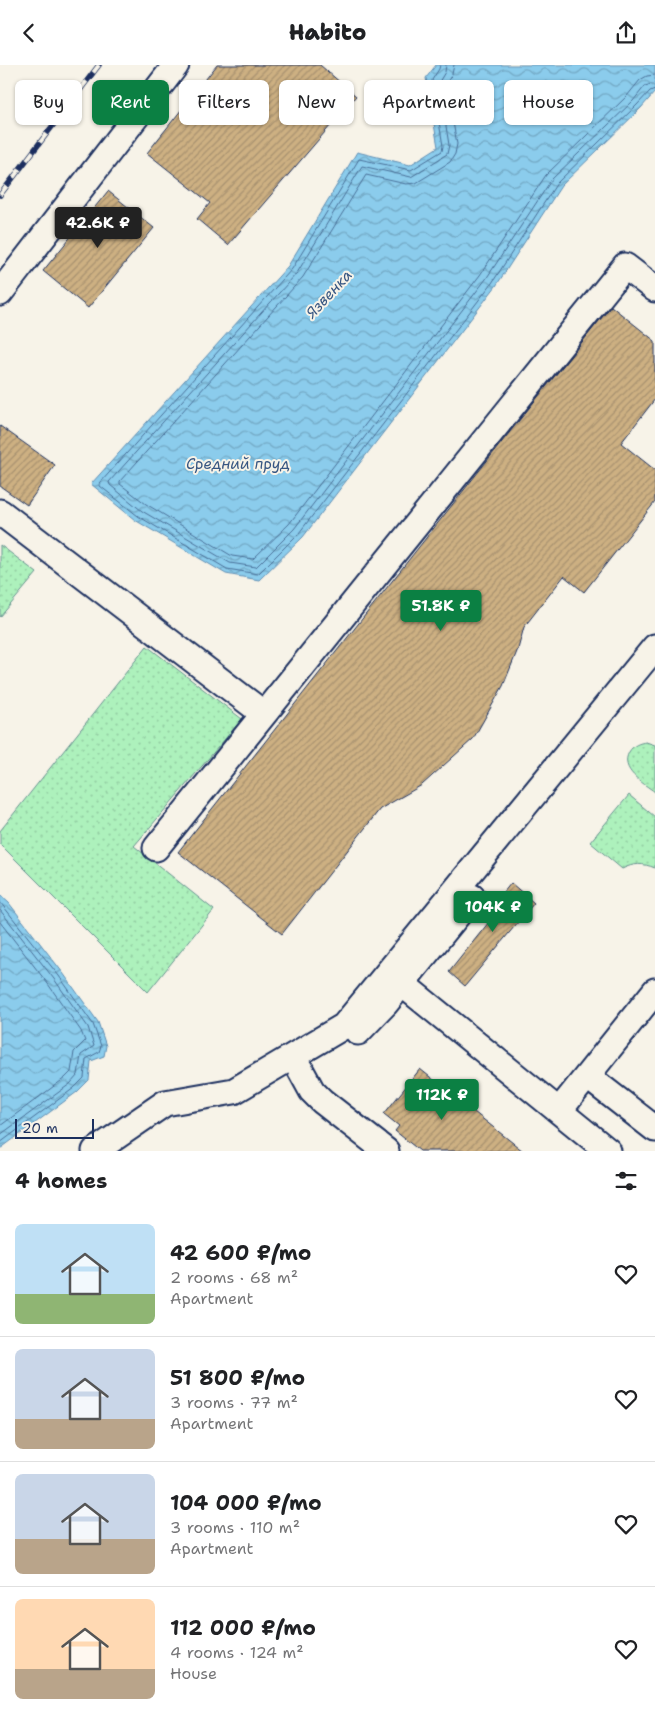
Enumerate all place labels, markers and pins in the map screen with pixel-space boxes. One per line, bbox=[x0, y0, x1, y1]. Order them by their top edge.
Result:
pin: 42.6K ₽ bbox=[52, 207, 144, 249]
pin: 51.8K ₽ bbox=[395, 589, 487, 632]
pin: 104K ₽ bbox=[452, 891, 534, 933]
pin: 112K ₽ bbox=[401, 1079, 483, 1121]

